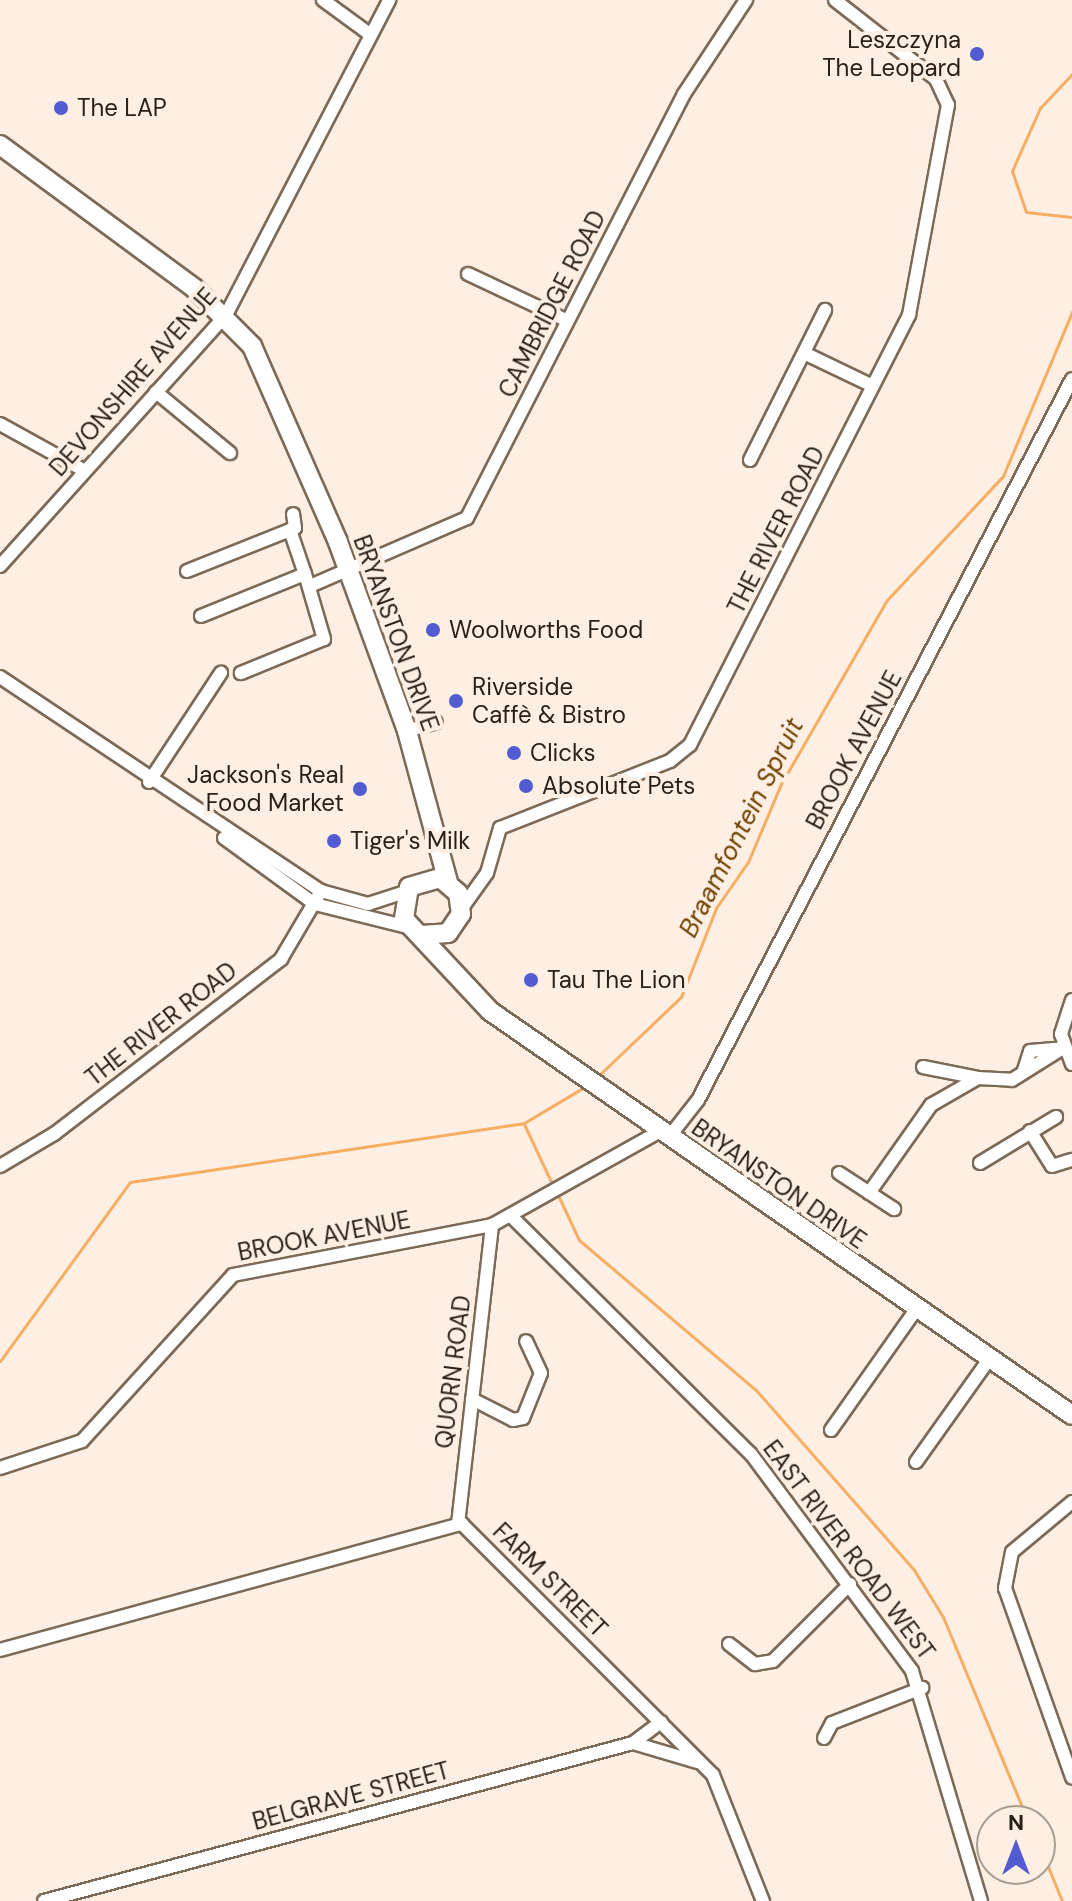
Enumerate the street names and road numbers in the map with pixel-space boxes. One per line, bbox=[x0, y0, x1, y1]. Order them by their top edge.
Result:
street label: CAMBRIDGE ROAD bbox=[492, 206, 612, 402]
street label: DEVONSHIRE AVENUE bbox=[43, 282, 223, 482]
street label: THE RIVER ROAD bbox=[721, 442, 831, 618]
street label: BRYANSTON DRIVE bbox=[347, 531, 445, 735]
street label: BROOK AVENUE bbox=[800, 666, 908, 834]
street label: THE RIVER ROAD bbox=[80, 956, 242, 1092]
street label: BRYANSTON DRIVE bbox=[686, 1113, 872, 1255]
street label: BROOK AVENUE bbox=[235, 1205, 413, 1267]
street label: QUORN ROAD bbox=[429, 1294, 477, 1450]
street label: EAST RIVER ROAD WEST bbox=[757, 1435, 941, 1665]
street label: FARM STREET bbox=[487, 1517, 613, 1643]
street label: BELGRAVE STREET bbox=[249, 1756, 453, 1836]

